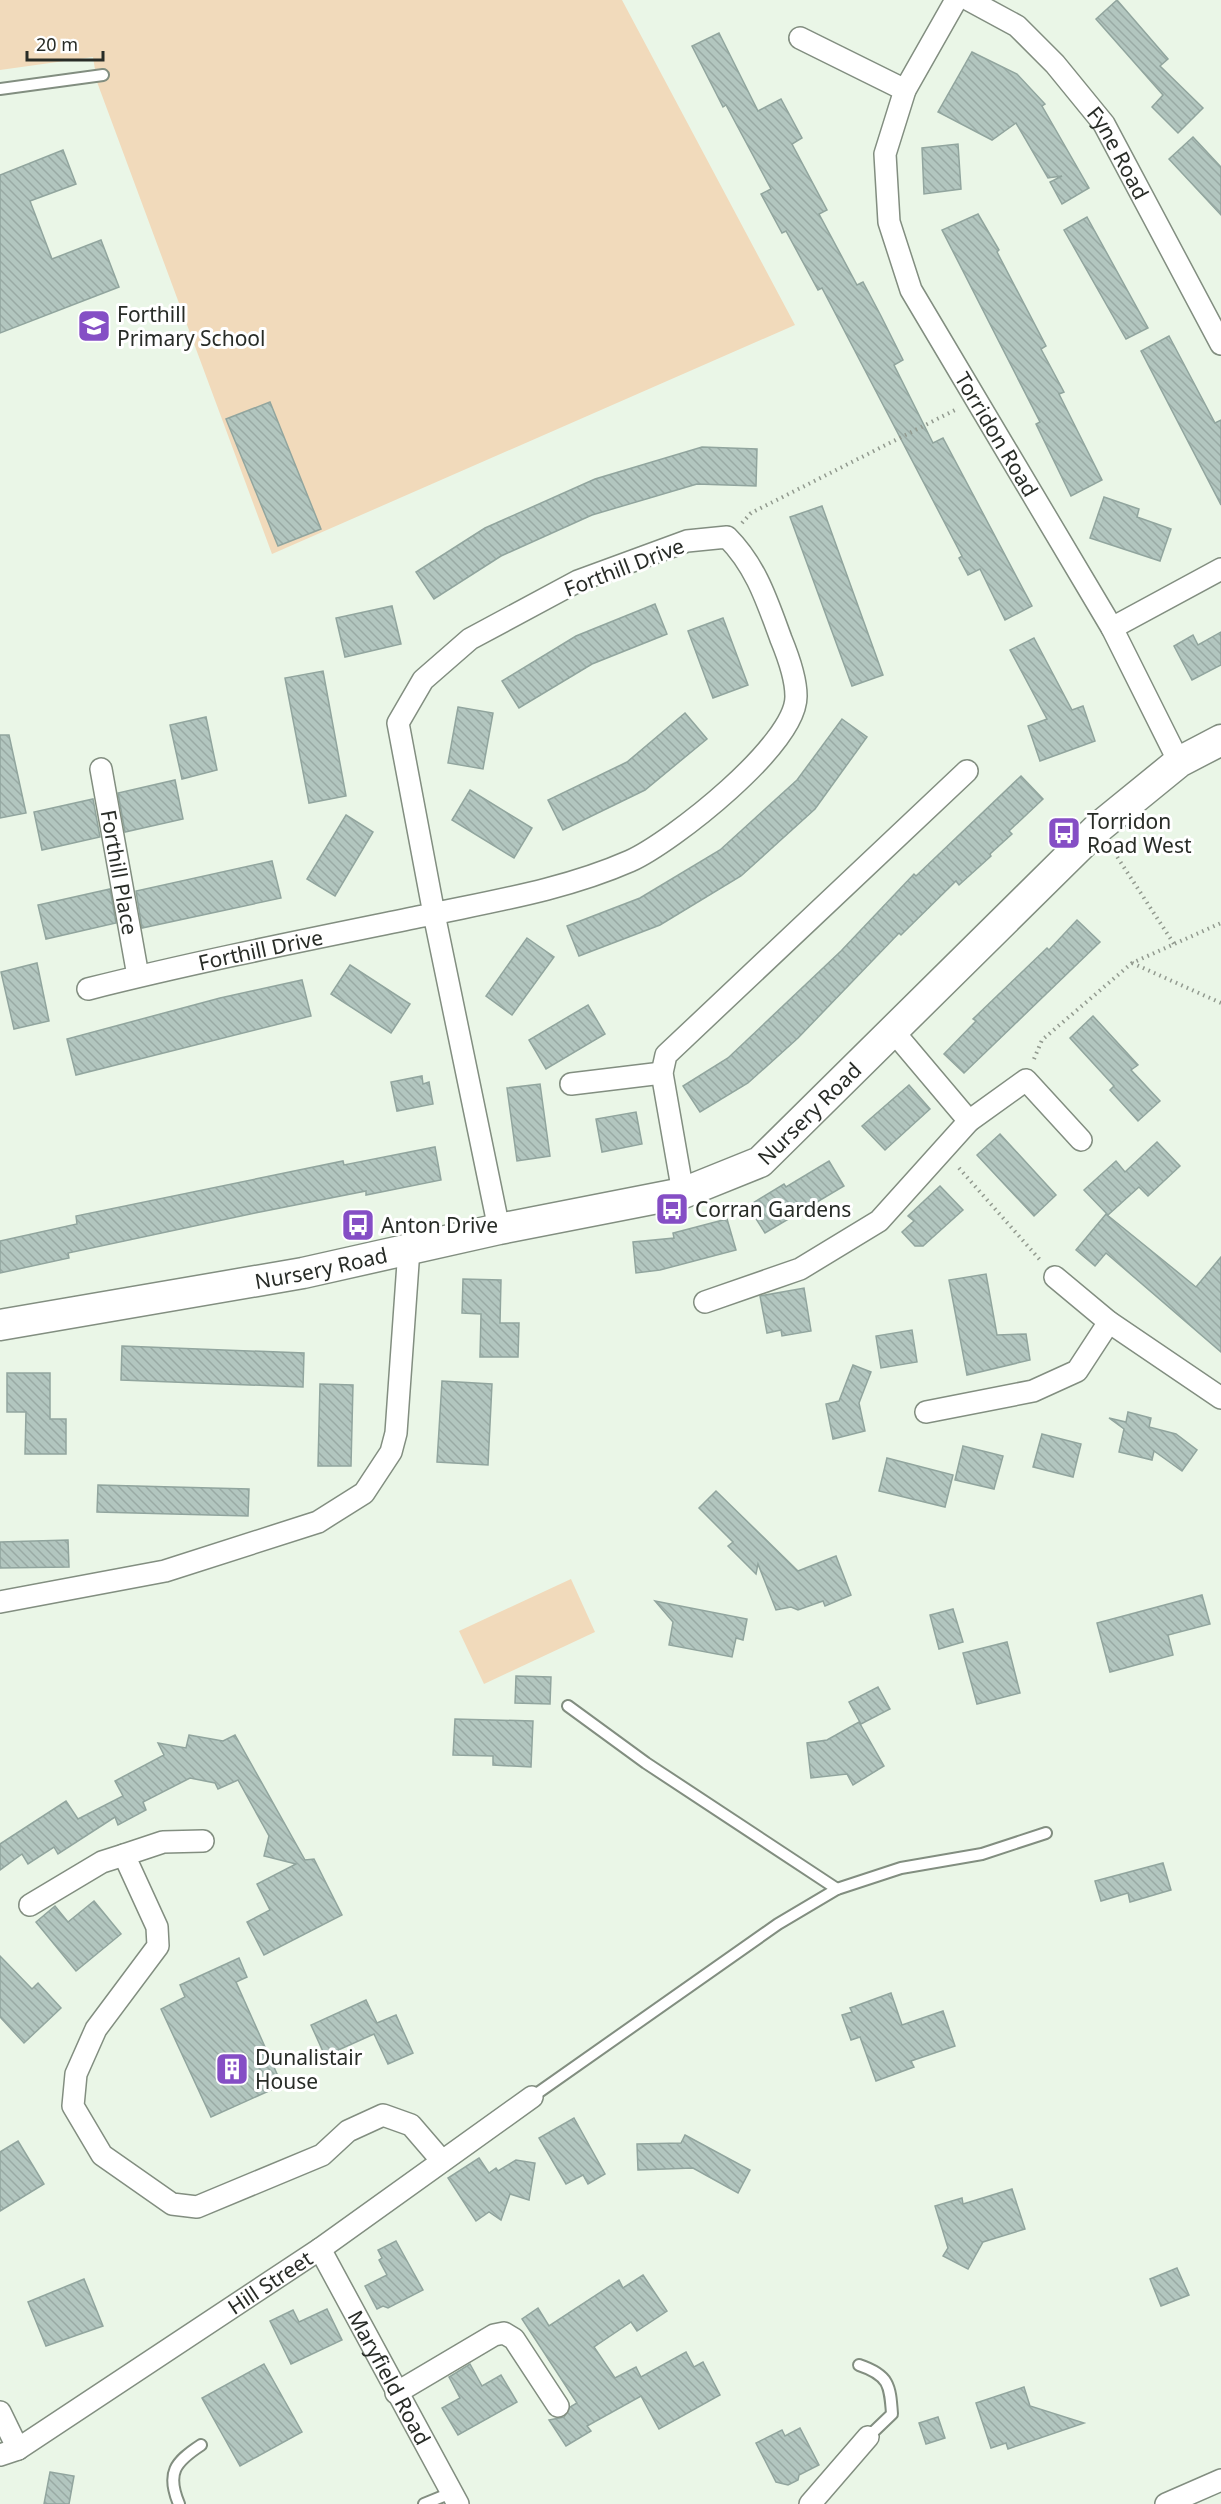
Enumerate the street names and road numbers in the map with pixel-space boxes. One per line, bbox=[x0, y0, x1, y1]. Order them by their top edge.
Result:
street label: Fyne Road bbox=[1081, 100, 1156, 204]
street label: Torridon Road bbox=[949, 367, 1045, 502]
street label: Forthill Drive bbox=[560, 531, 688, 603]
street label: Forthill Place bbox=[95, 808, 144, 937]
street label: Forthill Drive bbox=[196, 923, 325, 977]
street label: Nursery Road bbox=[751, 1056, 867, 1171]
street label: Nursery Road bbox=[252, 1240, 390, 1295]
street label: Hill Street bbox=[222, 2244, 318, 2320]
street label: Maryfield Road bbox=[342, 2305, 437, 2450]

